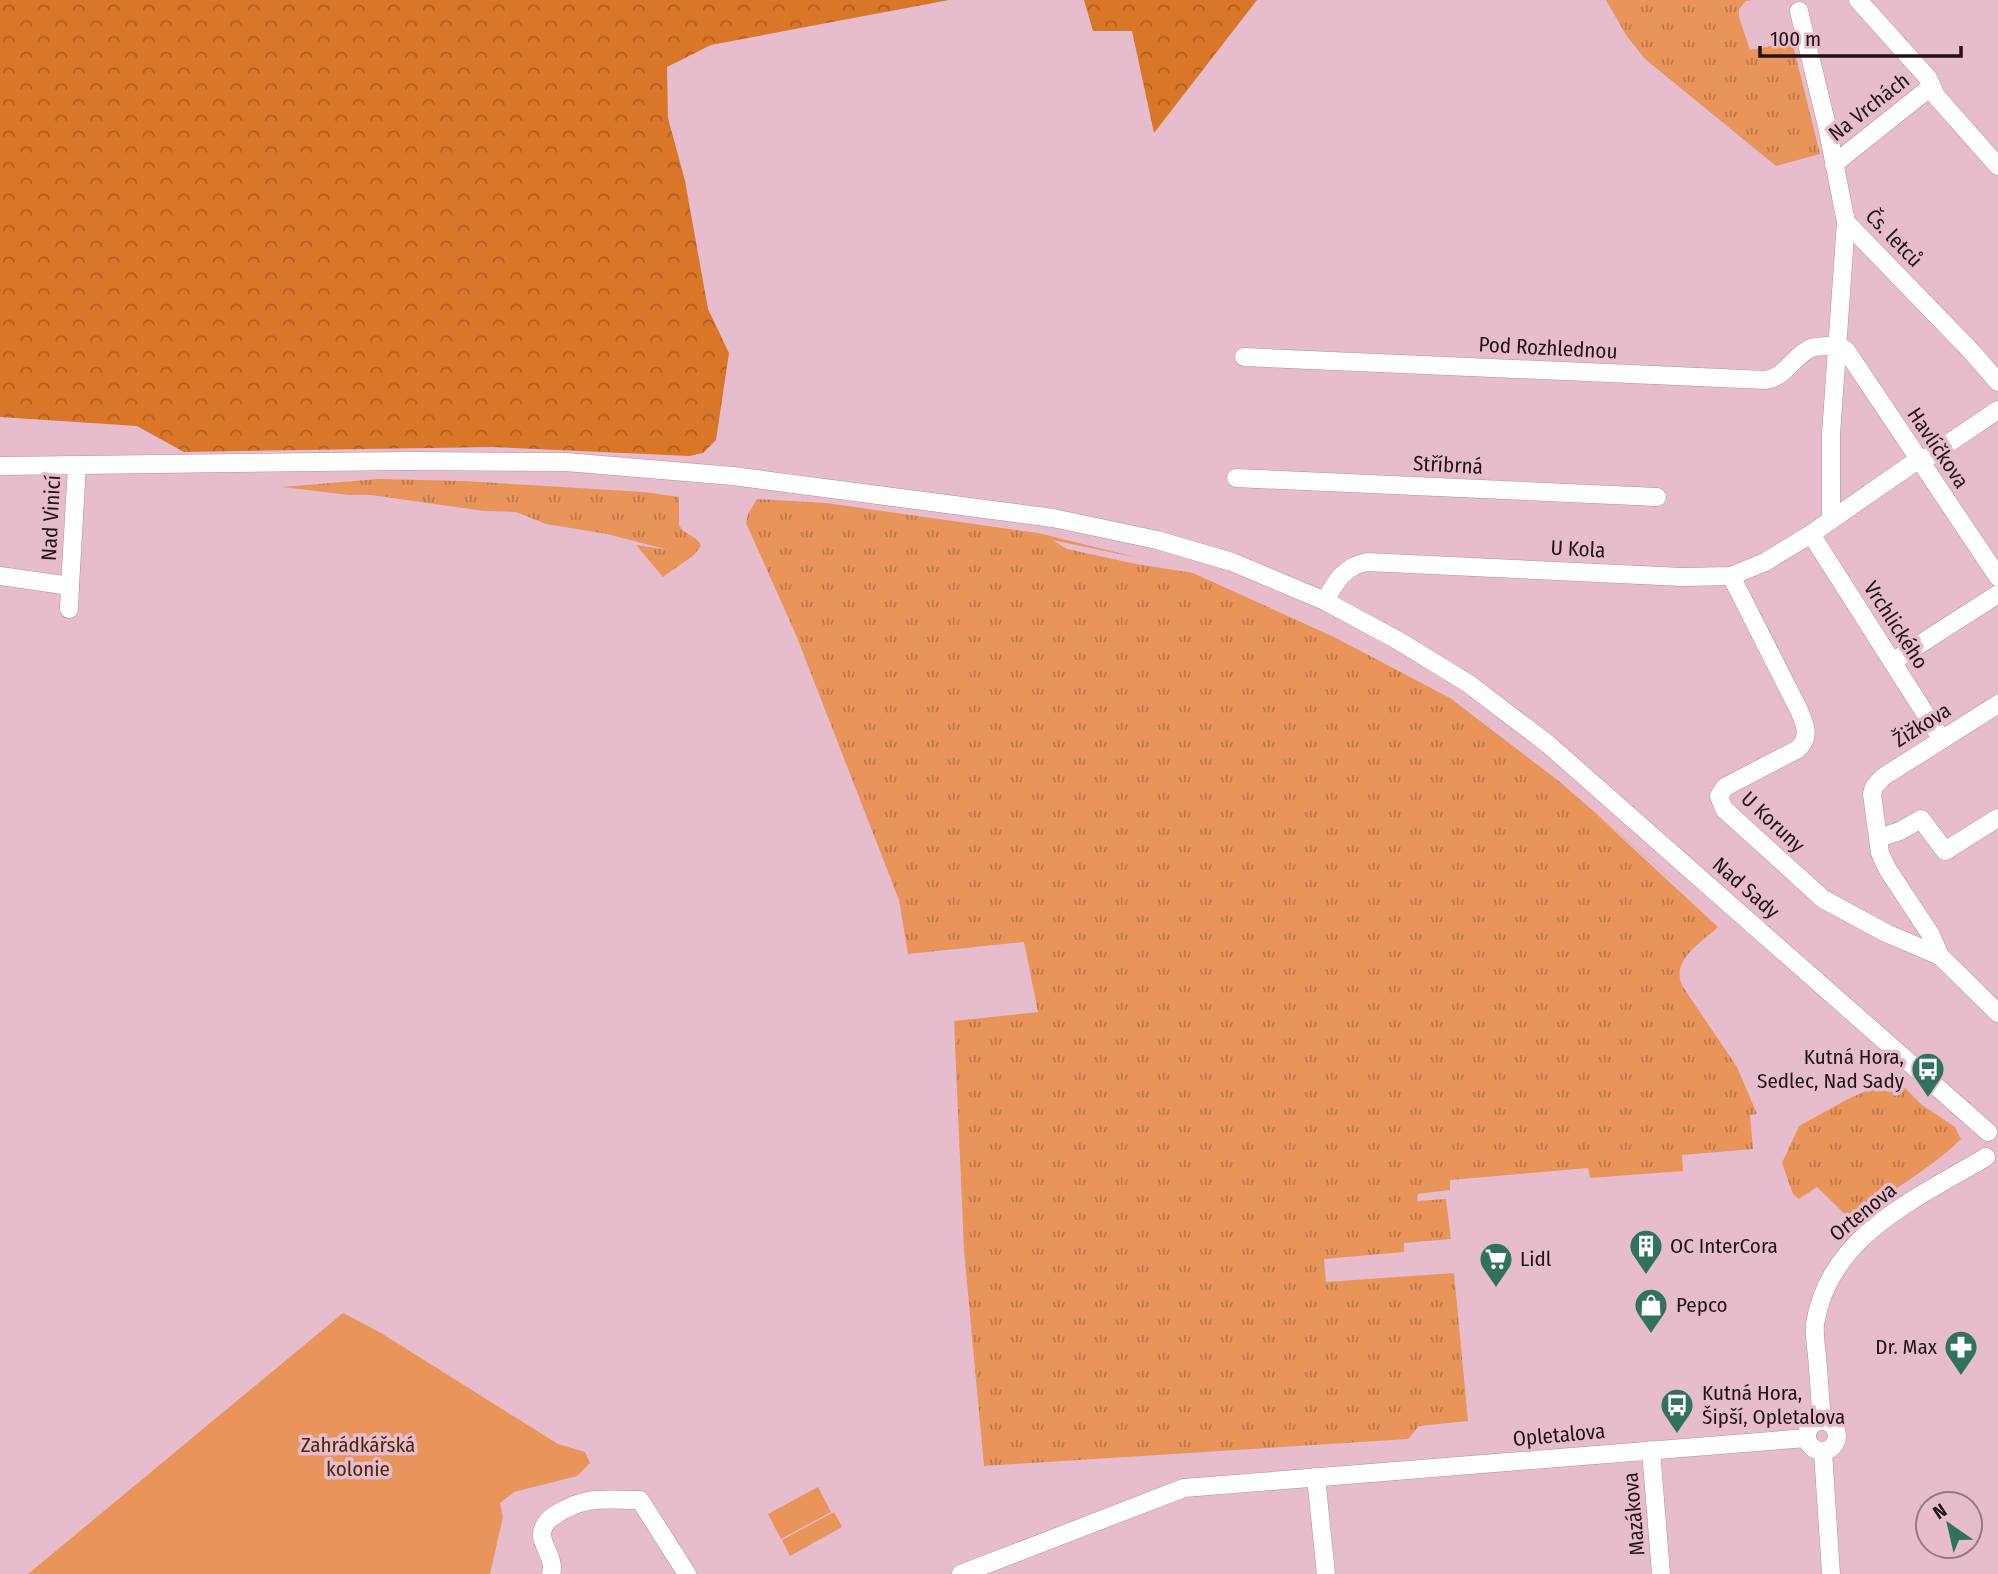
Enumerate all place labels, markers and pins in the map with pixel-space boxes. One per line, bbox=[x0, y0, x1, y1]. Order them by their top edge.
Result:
place label: Kutná Hora, Sedlec, Nad Sady bbox=[1757, 1044, 1905, 1094]
bus stop icon: Kutná Hora, Sedlec, Nad Sady bbox=[1909, 1050, 1947, 1099]
building icon: OC InterCora bbox=[1627, 1227, 1665, 1276]
place label: OC InterCora bbox=[1670, 1233, 1778, 1259]
supermarket icon: Lidl bbox=[1477, 1240, 1515, 1289]
place label: Lidl bbox=[1520, 1246, 1552, 1272]
shop icon: Pepco bbox=[1632, 1286, 1670, 1335]
place label: Pepco bbox=[1676, 1292, 1728, 1318]
pharmacy icon: Dr. Max bbox=[1942, 1328, 1980, 1377]
place label: Dr. Max bbox=[1875, 1334, 1938, 1360]
place label: Kutná Hora, Šipší, Opletalova bbox=[1702, 1380, 1845, 1430]
bus stop icon: Kutná Hora, Šipší, Opletalova bbox=[1658, 1386, 1696, 1435]

